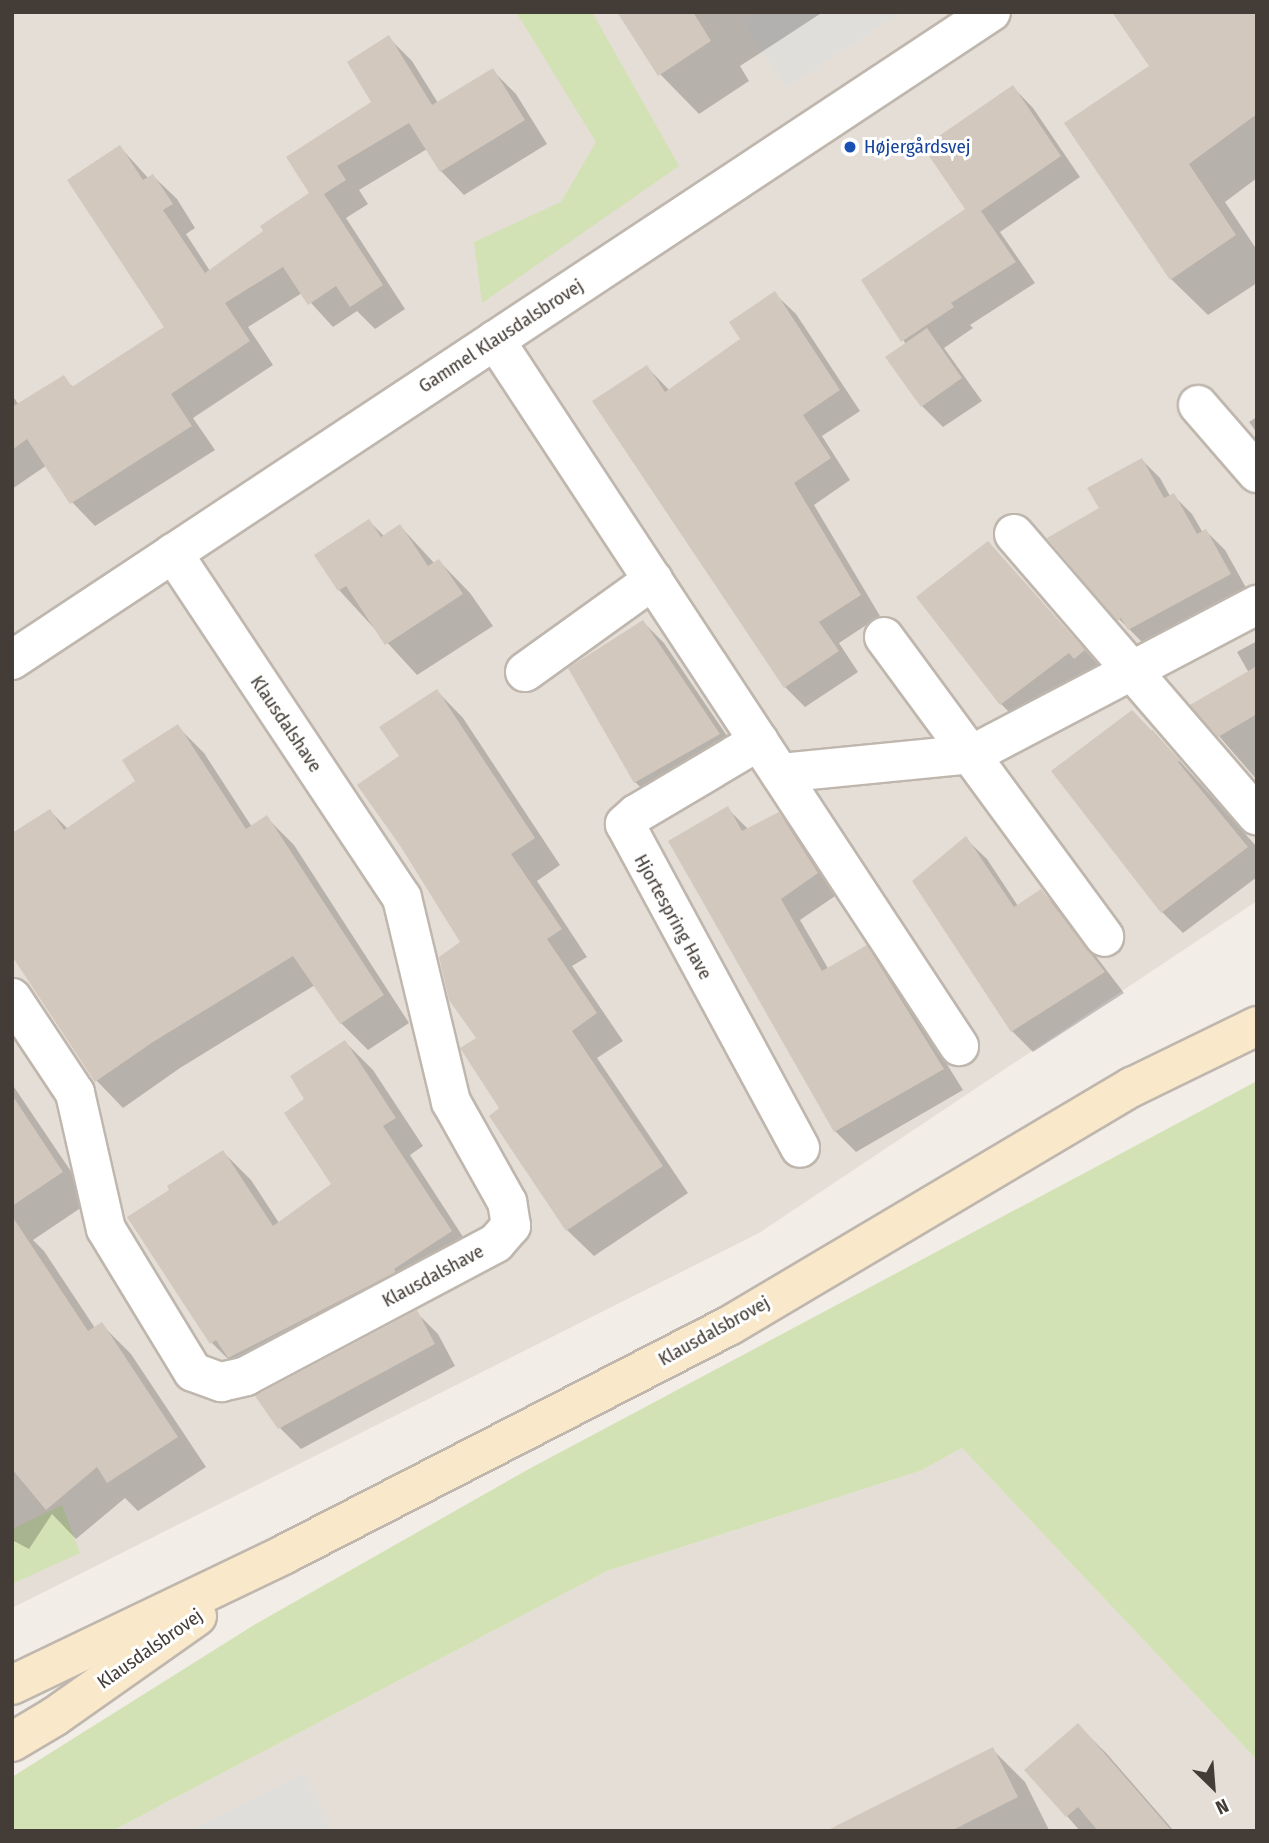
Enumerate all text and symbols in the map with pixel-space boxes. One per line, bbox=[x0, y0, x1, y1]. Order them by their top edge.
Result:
place label: Højergårdsvej bbox=[864, 136, 971, 158]
marker: Højergårdsvej bbox=[842, 139, 858, 155]
street label: Gammel Klausdalsbrovej bbox=[414, 274, 588, 398]
street label: Klausdalshave bbox=[245, 671, 327, 777]
street label: Hjortespring Have bbox=[629, 850, 717, 984]
street label: Klausdalshave bbox=[378, 1240, 488, 1312]
street label: Klausdalsbrovej bbox=[654, 1291, 774, 1371]
street label: Klausdalsbrovej bbox=[93, 1604, 207, 1694]
north arrow bbox=[1178, 1752, 1248, 1822]
text: N bbox=[1212, 1794, 1232, 1819]

